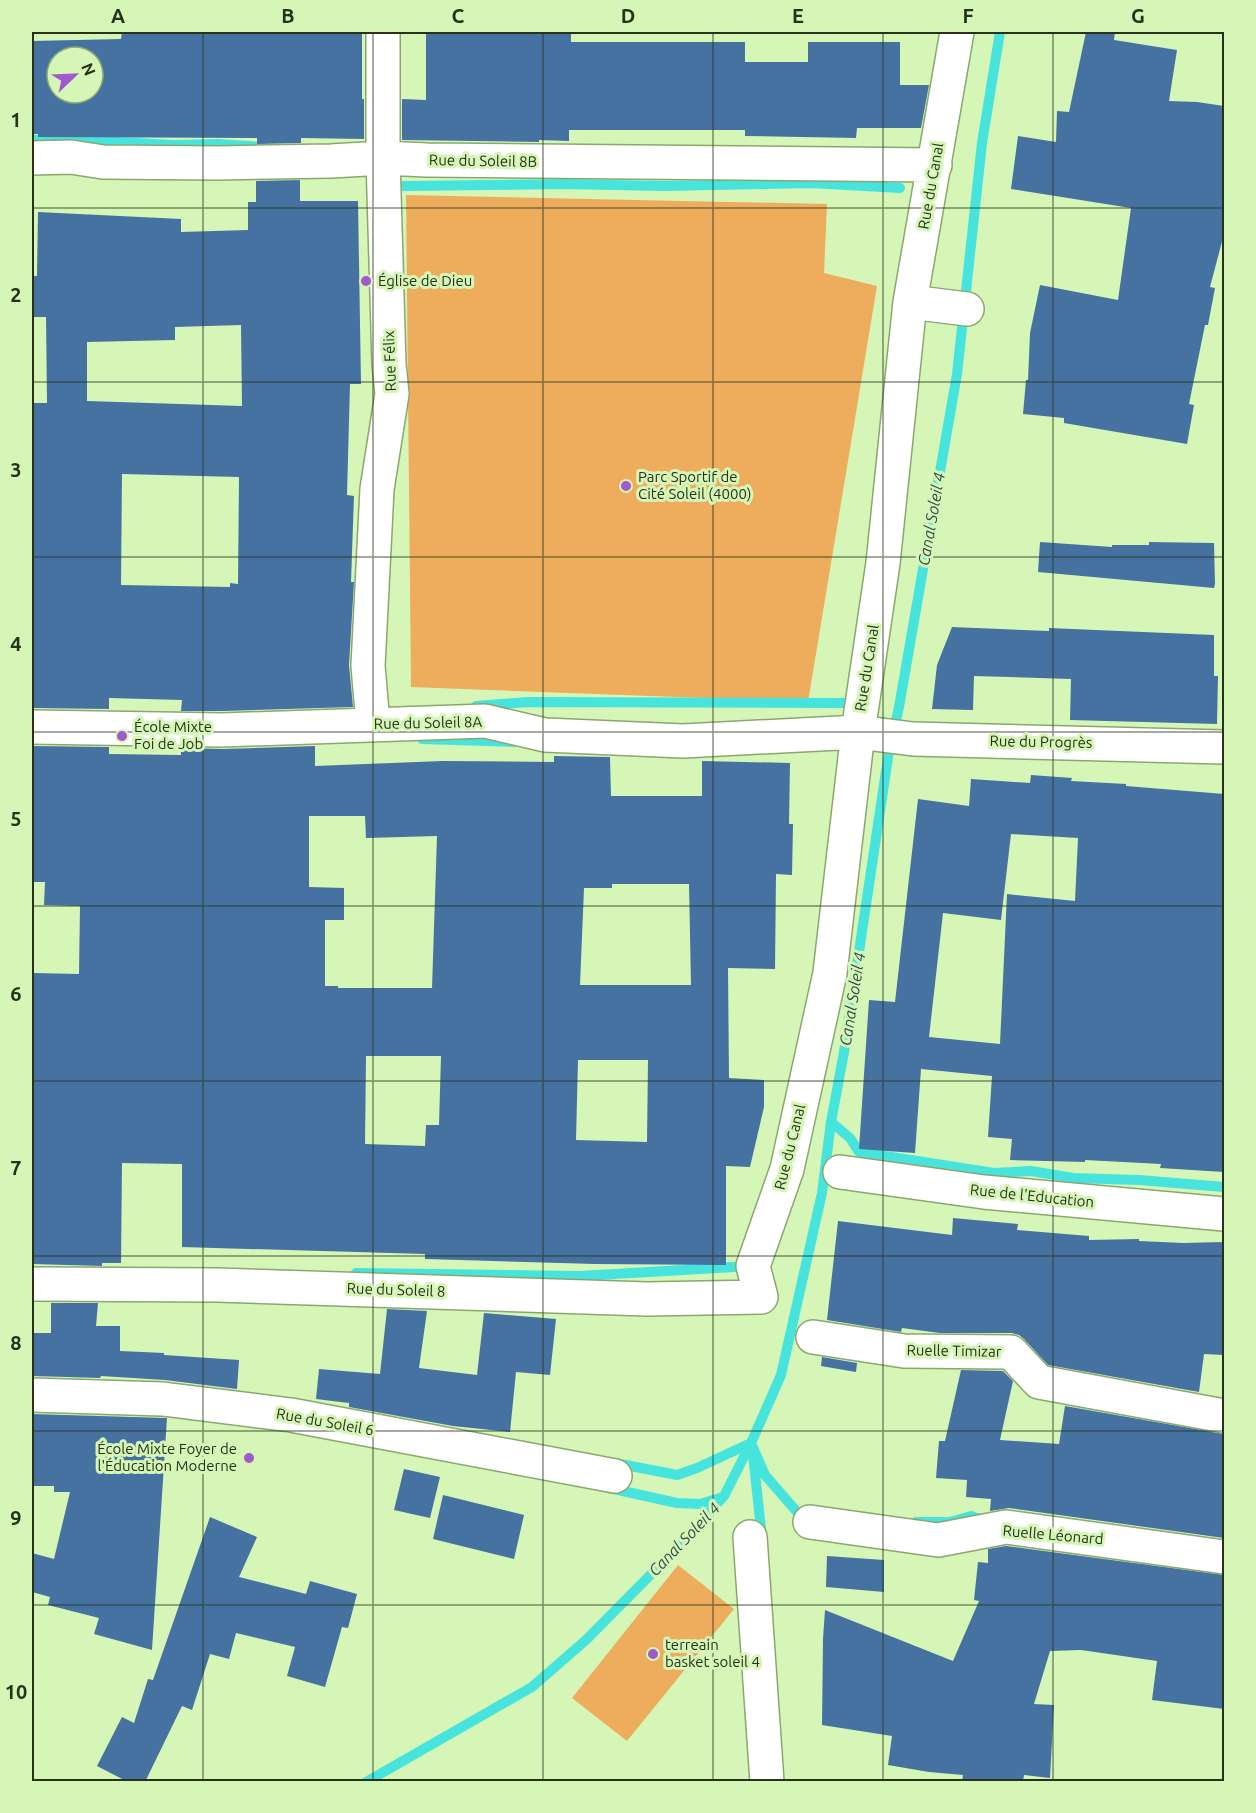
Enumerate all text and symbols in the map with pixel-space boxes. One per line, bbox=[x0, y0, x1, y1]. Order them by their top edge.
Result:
text: A bbox=[111, 4, 125, 27]
text: B bbox=[281, 4, 295, 27]
text: C bbox=[452, 4, 465, 27]
text: D bbox=[621, 4, 635, 27]
text: E bbox=[792, 4, 804, 27]
text: F bbox=[962, 4, 974, 27]
text: G bbox=[1131, 4, 1145, 27]
north arrow bbox=[45, 45, 105, 105]
text: N bbox=[78, 60, 99, 78]
text: 1 bbox=[10, 108, 22, 131]
street label: Rue du Canal bbox=[915, 141, 946, 230]
street label: Rue du Soleil 8B bbox=[429, 151, 537, 170]
place label: Église de Dieu bbox=[378, 272, 472, 289]
marker: Église de Dieu bbox=[359, 274, 373, 288]
text: 2 bbox=[10, 283, 22, 306]
street label: Rue Félix bbox=[380, 330, 399, 392]
text: 3 bbox=[10, 458, 22, 481]
place label: Parc Sportif de Cité Soleil (4000) bbox=[638, 468, 752, 502]
water label: Canal Soleil 4 bbox=[914, 471, 948, 567]
marker: Parc Sportif de Cité Soleil (4000) bbox=[619, 479, 633, 493]
street label: Rue du Canal bbox=[851, 623, 882, 712]
text: 4 bbox=[10, 632, 22, 655]
street label: Rue du Soleil 8A bbox=[374, 713, 483, 732]
place label: École Mixte Foi de Job bbox=[134, 718, 212, 752]
marker: École Mixte Foi de Job bbox=[115, 729, 129, 743]
street label: Rue du Progrès bbox=[989, 732, 1093, 751]
text: 5 bbox=[10, 807, 22, 830]
water label: Canal Soleil 4 bbox=[836, 951, 868, 1047]
text: 6 bbox=[10, 982, 22, 1005]
street label: Rue du Canal bbox=[771, 1102, 808, 1191]
text: 7 bbox=[10, 1156, 22, 1179]
street label: Rue de l'Education bbox=[969, 1181, 1095, 1210]
street label: Rue du Soleil 8 bbox=[346, 1279, 446, 1300]
text: 8 bbox=[10, 1331, 22, 1354]
street label: Ruelle Timizar bbox=[906, 1341, 1002, 1360]
street label: Rue du Soleil 6 bbox=[275, 1405, 375, 1438]
place label: École Mixte Foyer de l'Éducation Moderne bbox=[97, 1440, 237, 1474]
marker: École Mixte Foyer de l'Éducation Moderne bbox=[242, 1451, 256, 1465]
water label: Canal Soleil 4 bbox=[645, 1499, 723, 1579]
text: 9 bbox=[10, 1506, 22, 1529]
street label: Ruelle Léonard bbox=[1002, 1522, 1104, 1547]
place label: terreain basket soleil 4 bbox=[665, 1636, 760, 1670]
marker: terreain basket soleil 4 bbox=[646, 1647, 660, 1661]
text: 10 bbox=[5, 1680, 27, 1703]

